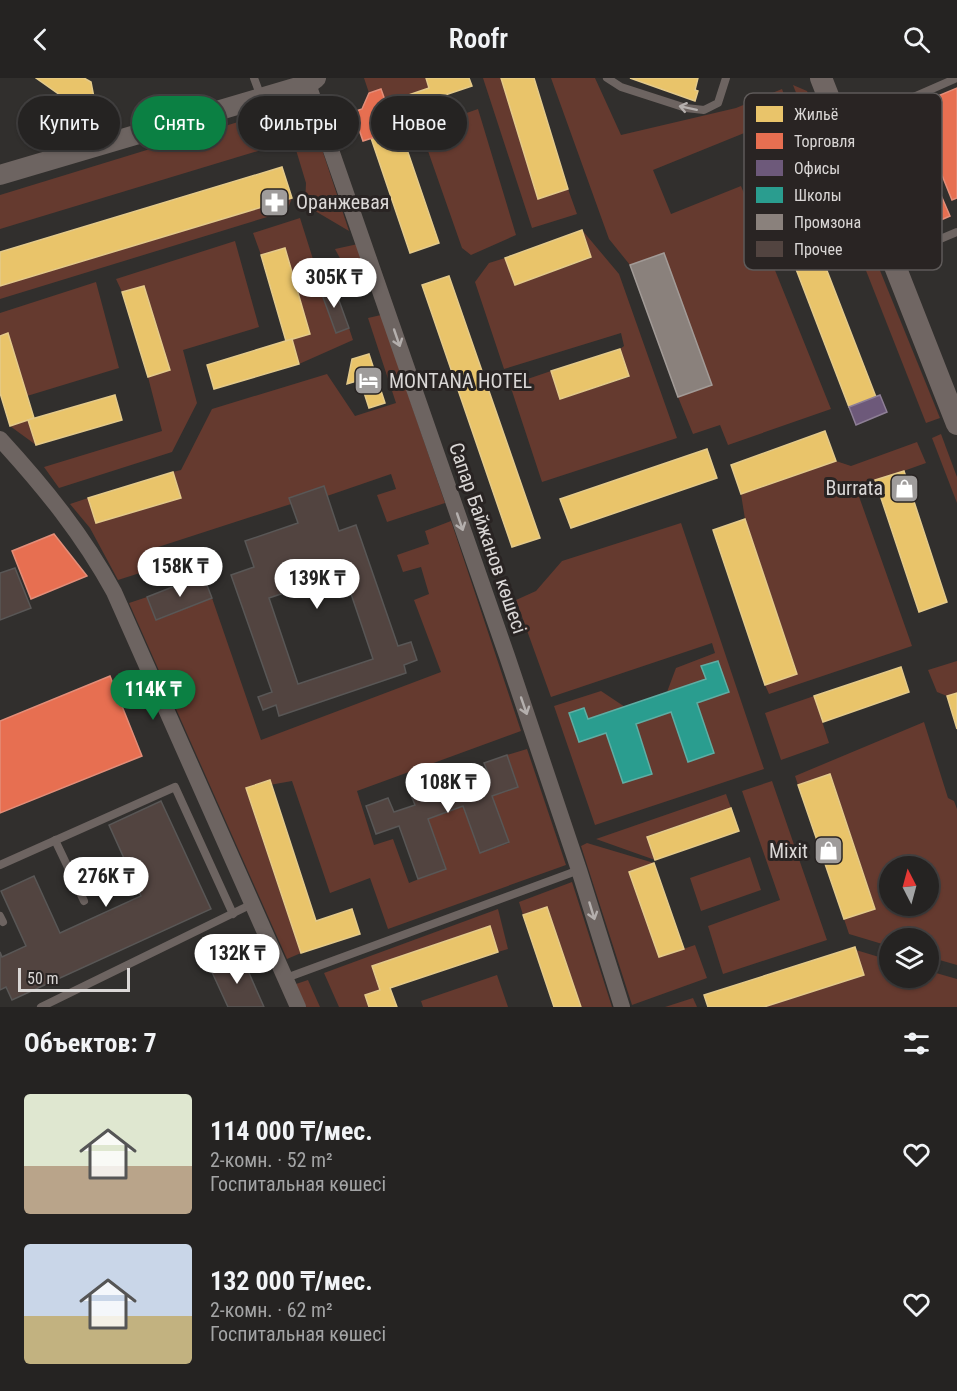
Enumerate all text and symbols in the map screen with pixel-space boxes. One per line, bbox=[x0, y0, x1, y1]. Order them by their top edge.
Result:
icon: back bbox=[24, 23, 57, 56]
text: Roofr bbox=[449, 23, 508, 55]
icon: search bbox=[900, 23, 933, 56]
legend bbox=[744, 93, 942, 270]
chip: Купить bbox=[18, 96, 120, 150]
chip: Снять bbox=[132, 96, 226, 150]
chip: Фильтры bbox=[238, 96, 359, 150]
chip: Новое bbox=[371, 96, 467, 150]
one-way arrow bbox=[679, 102, 699, 113]
text: Жильё bbox=[794, 105, 838, 124]
text: Торговля bbox=[794, 132, 855, 151]
text: Офисы bbox=[794, 159, 840, 178]
pharmacy icon: Оранжевая bbox=[259, 186, 291, 218]
text: Школы bbox=[794, 186, 842, 205]
place label: Оранжевая bbox=[296, 190, 389, 214]
text: Промзона bbox=[794, 213, 861, 232]
text: Прочее bbox=[794, 240, 843, 259]
pin: 305K ₸ bbox=[285, 258, 383, 309]
text: 305K ₸ bbox=[306, 265, 362, 289]
one-way arrow bbox=[392, 328, 403, 347]
hotel icon: MONTANA HOTEL bbox=[352, 365, 384, 397]
place label: MONTANA HOTEL bbox=[389, 369, 532, 393]
street label: Сапар Байжанов көшесі bbox=[444, 439, 532, 637]
shop icon: Burrata bbox=[888, 472, 920, 504]
place label: Burrata bbox=[826, 476, 883, 500]
one-way arrow bbox=[456, 512, 467, 531]
pin: 158K ₸ bbox=[131, 547, 229, 598]
text: 158K ₸ bbox=[152, 554, 208, 578]
pin: 139K ₸ bbox=[268, 559, 366, 610]
text: 139K ₸ bbox=[289, 566, 345, 590]
pin: 114K ₸ bbox=[104, 670, 202, 721]
text: 114K ₸ bbox=[125, 677, 181, 701]
one-way arrow bbox=[519, 696, 530, 715]
pin: 108K ₸ bbox=[399, 763, 497, 814]
text: 108K ₸ bbox=[420, 770, 476, 794]
shop icon: Mixit bbox=[813, 835, 845, 867]
place label: Mixit bbox=[769, 839, 808, 863]
north arrow bbox=[879, 856, 939, 916]
map controls bbox=[879, 856, 939, 988]
pin: 276K ₸ bbox=[57, 857, 155, 908]
text: 276K ₸ bbox=[78, 864, 134, 888]
one-way arrow bbox=[587, 901, 598, 920]
button: layers bbox=[879, 928, 939, 988]
pin: 132K ₸ bbox=[188, 934, 286, 985]
text: 132K ₸ bbox=[209, 941, 265, 965]
scale bar bbox=[18, 965, 130, 992]
text: 50 m bbox=[27, 969, 59, 988]
icon: filters bbox=[900, 1027, 933, 1060]
text: Объектов: 7 bbox=[24, 1028, 157, 1058]
text: 114 000 ₸/мес. bbox=[210, 1116, 373, 1146]
icon: home bbox=[72, 1118, 144, 1190]
icon: heart bbox=[900, 1138, 933, 1171]
text: 2-комн. · 52 m² bbox=[210, 1148, 333, 1172]
text: Госпитальная көшесі bbox=[210, 1172, 386, 1196]
text: 132 000 ₸/мес. bbox=[210, 1266, 373, 1296]
icon: home bbox=[72, 1268, 144, 1340]
icon: heart bbox=[900, 1288, 933, 1321]
text: 2-комн. · 62 m² bbox=[210, 1298, 333, 1322]
text: Госпитальная көшесі bbox=[210, 1322, 386, 1346]

